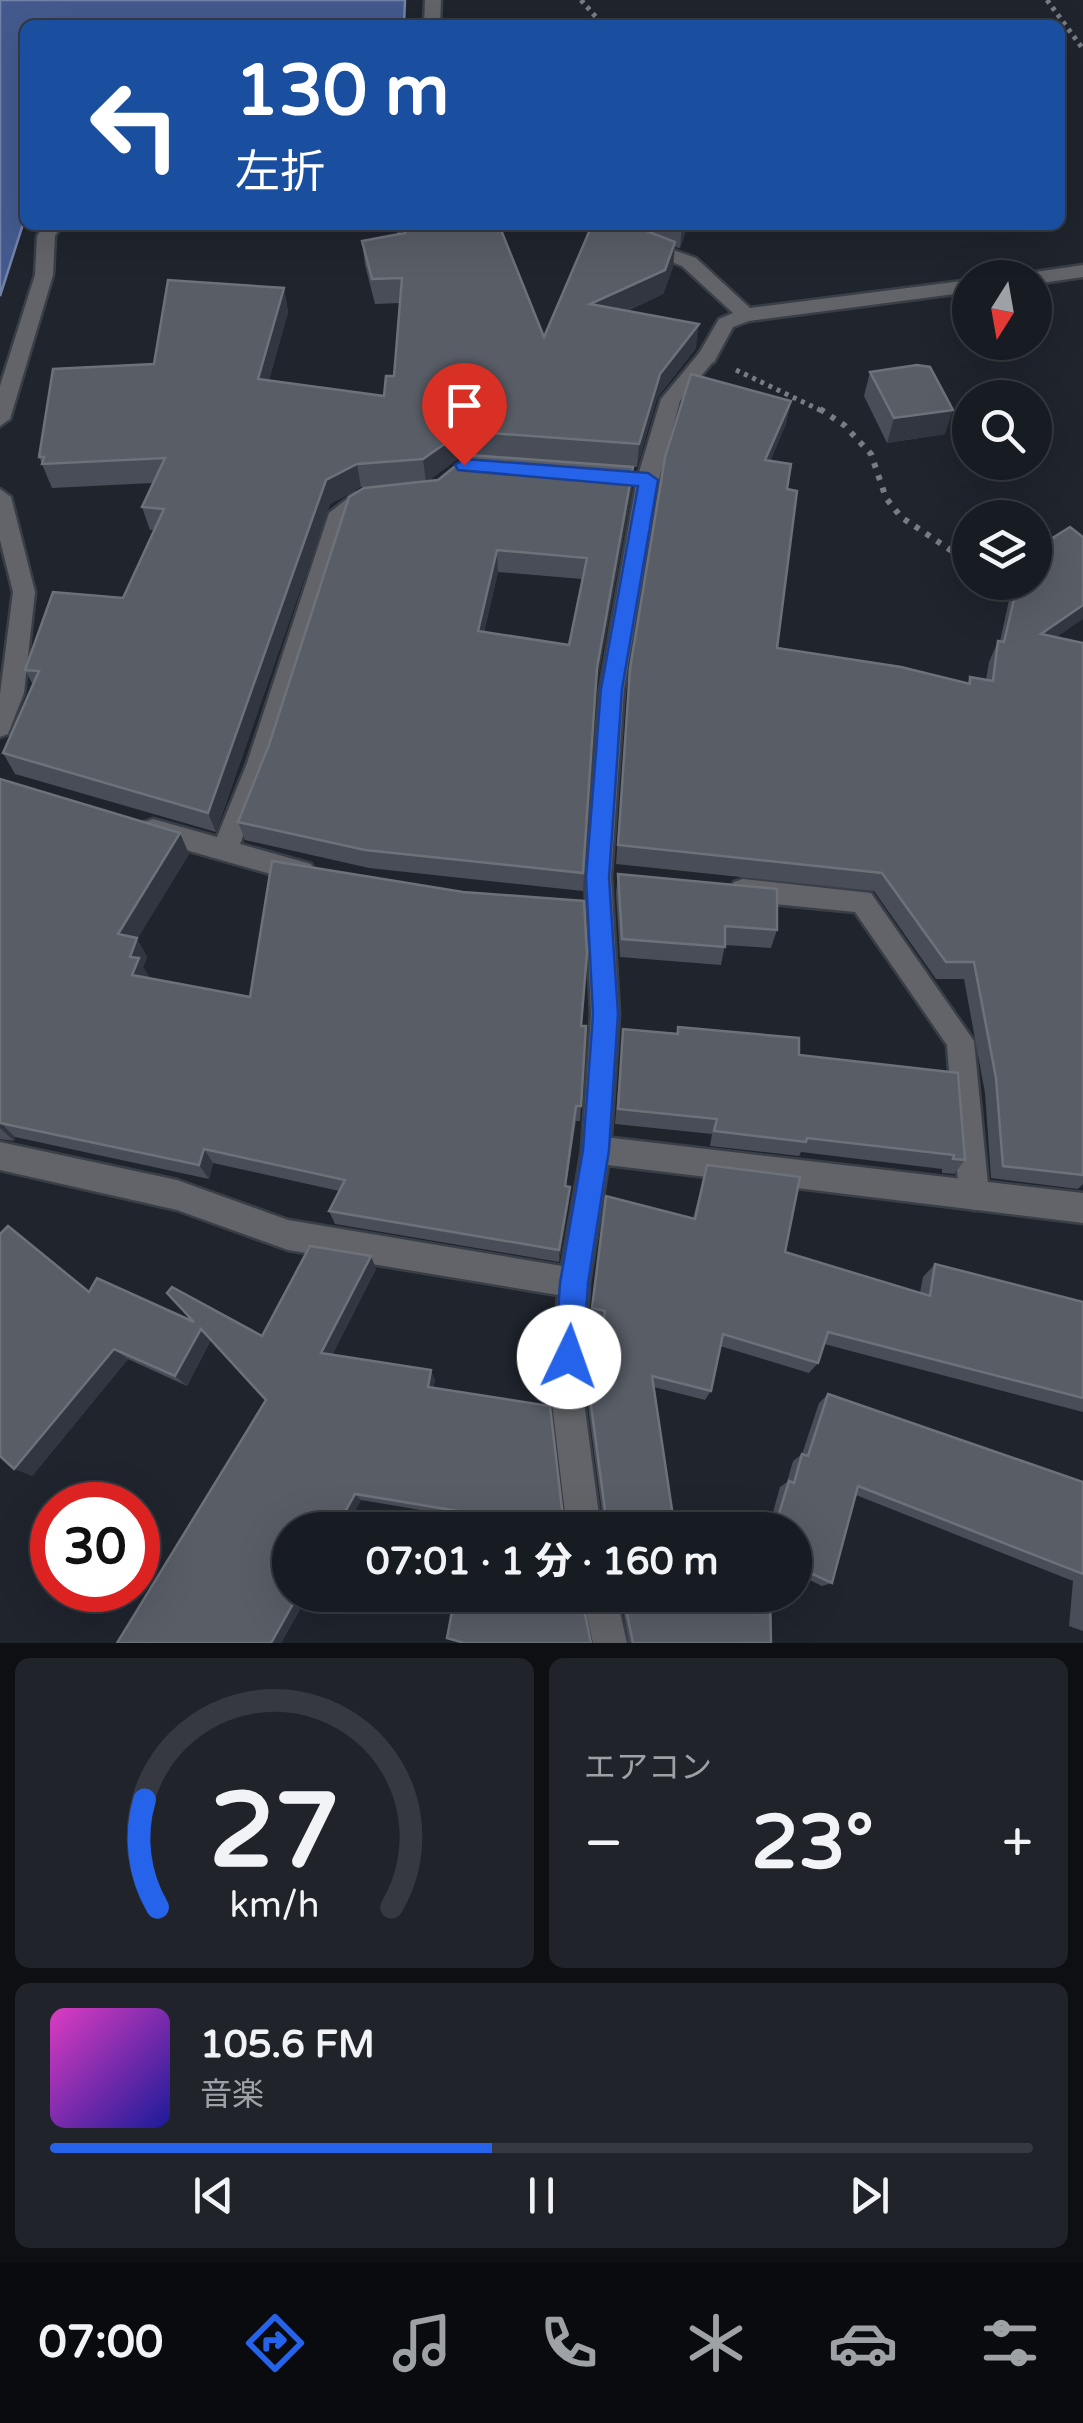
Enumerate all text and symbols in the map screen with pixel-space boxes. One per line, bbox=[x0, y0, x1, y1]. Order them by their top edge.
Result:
text: 130 m bbox=[235, 50, 449, 134]
icon: left bbox=[70, 60, 200, 190]
text: 左折 bbox=[235, 146, 325, 200]
north arrow bbox=[952, 260, 1052, 360]
map controls bbox=[952, 260, 1052, 600]
pin bbox=[422, 363, 507, 466]
icon: arrive bbox=[437, 378, 492, 433]
button: search bbox=[952, 380, 1052, 480]
button: layers bbox=[952, 500, 1052, 600]
position arrow bbox=[517, 1305, 621, 1409]
speed limit sign: 30 bbox=[30, 1482, 160, 1612]
text: 07:01 · 1 分 · 160 m bbox=[366, 1539, 718, 1585]
text: エアコン bbox=[584, 1749, 712, 1787]
text: 27 bbox=[209, 1770, 340, 1895]
text: 23° bbox=[751, 1798, 874, 1888]
text: − bbox=[584, 1811, 623, 1877]
text: + bbox=[1002, 1811, 1033, 1877]
text: km/h bbox=[230, 1884, 319, 1927]
text: 105.6 FM bbox=[200, 2022, 375, 2068]
text: 音楽 bbox=[200, 2076, 264, 2114]
icon: previous bbox=[186, 2168, 241, 2223]
icon: pause bbox=[514, 2168, 569, 2223]
icon: next bbox=[842, 2168, 897, 2223]
icon: directions bbox=[240, 2308, 310, 2378]
icon: music bbox=[387, 2308, 457, 2378]
icon: phone bbox=[534, 2308, 604, 2378]
icon: climate bbox=[681, 2308, 751, 2378]
icon: car bbox=[828, 2308, 898, 2378]
icon: filters bbox=[975, 2308, 1045, 2378]
text: 07:00 bbox=[38, 2316, 163, 2370]

